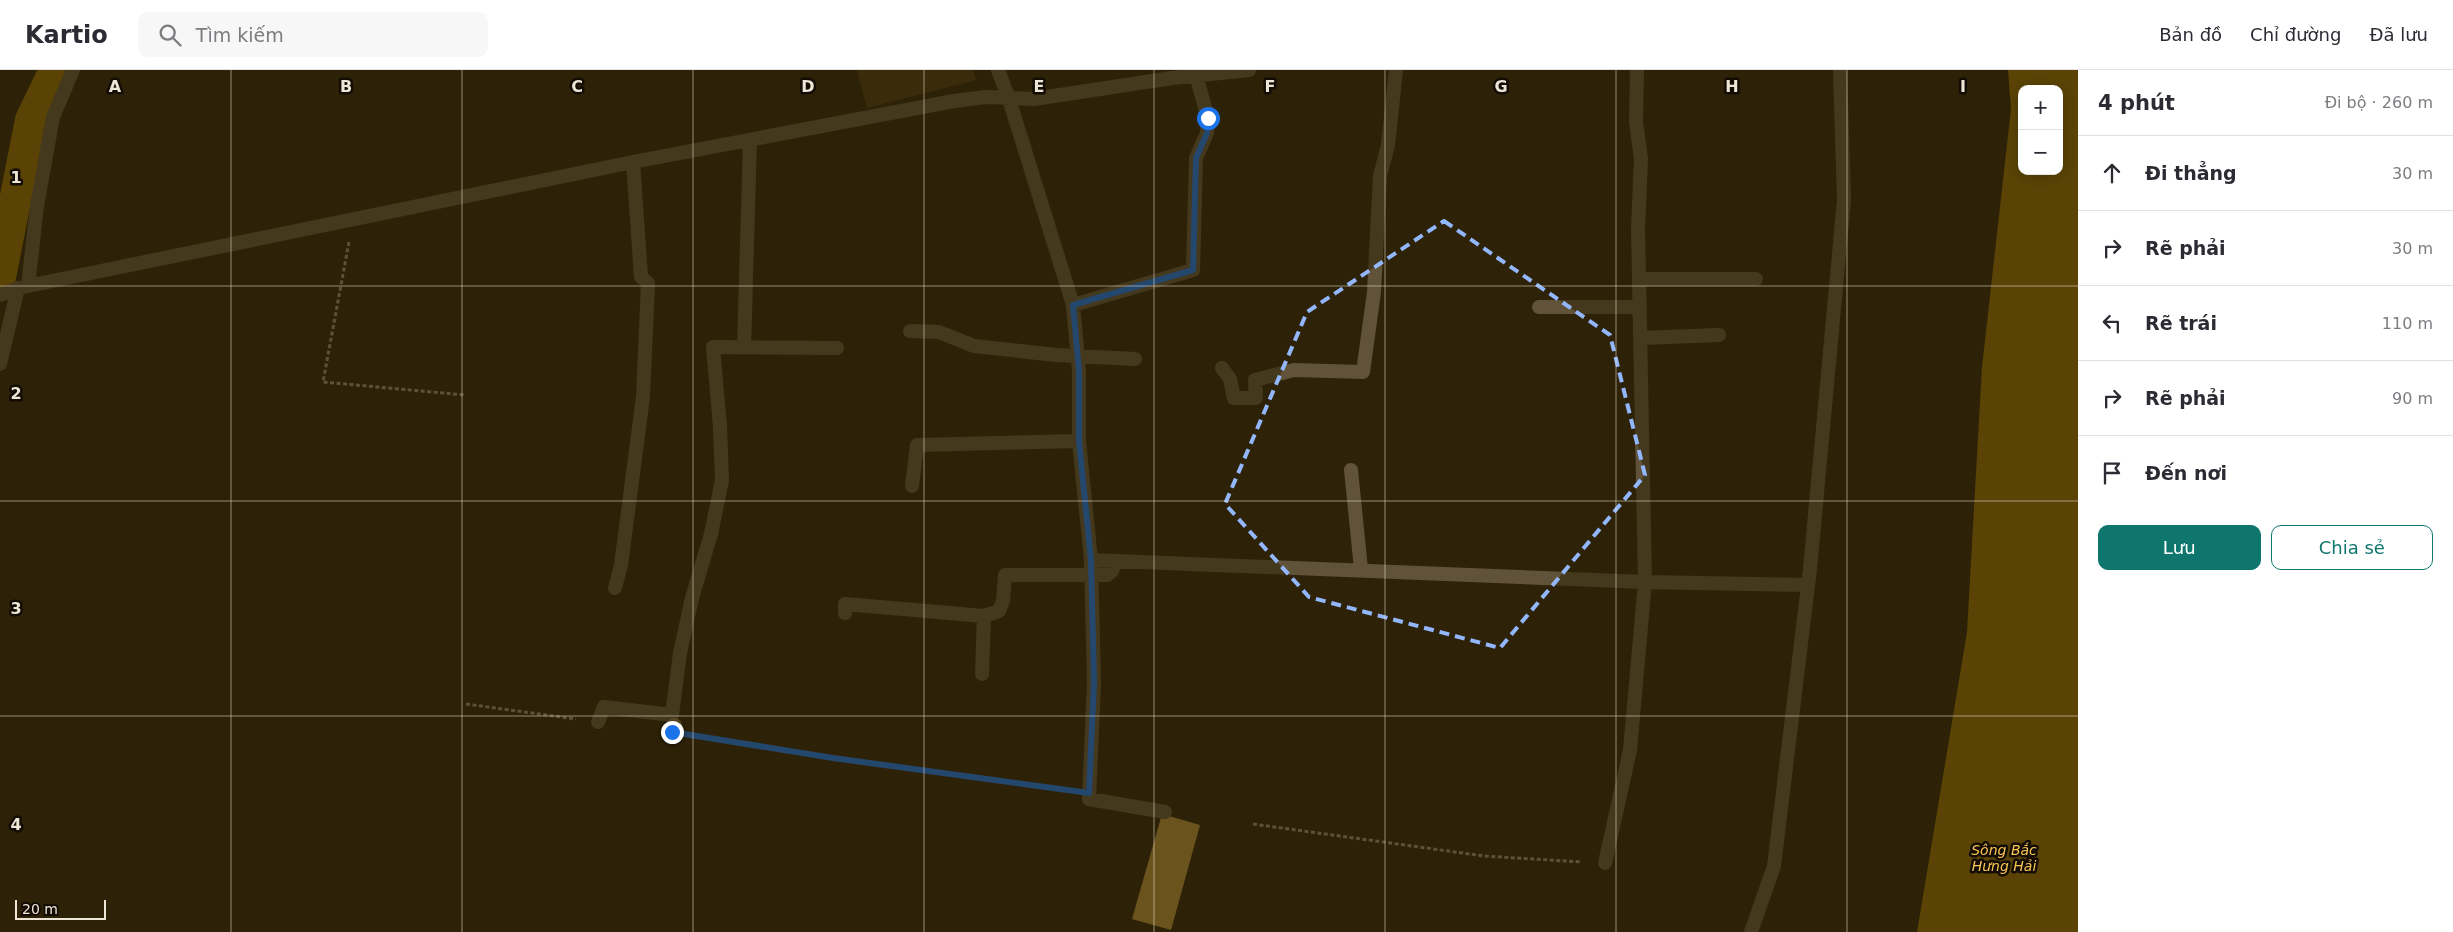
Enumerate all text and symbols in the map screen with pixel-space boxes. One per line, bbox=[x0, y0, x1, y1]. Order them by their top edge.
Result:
search box bbox=[138, 12, 488, 57]
text: Kartio bbox=[25, 21, 108, 49]
icon: search bbox=[156, 21, 184, 49]
text: Tìm kiếm bbox=[196, 24, 284, 46]
text: Bản đồ bbox=[2159, 24, 2222, 45]
text: Chỉ đường bbox=[2250, 24, 2341, 45]
text: Đã lưu bbox=[2369, 24, 2428, 45]
text: A bbox=[109, 77, 122, 96]
text: B bbox=[340, 77, 352, 96]
text: C bbox=[571, 77, 583, 96]
text: D bbox=[801, 77, 815, 96]
text: E bbox=[1034, 77, 1044, 96]
text: F bbox=[1265, 77, 1275, 96]
text: G bbox=[1494, 77, 1508, 96]
text: H bbox=[1725, 77, 1739, 96]
text: I bbox=[1960, 77, 1966, 96]
map controls bbox=[2018, 85, 2063, 175]
button: + bbox=[2018, 85, 2063, 130]
text: 4 phút bbox=[2098, 91, 2175, 115]
text: Đi bộ · 260 m bbox=[2325, 93, 2433, 112]
route start bbox=[1197, 107, 1220, 130]
button: − bbox=[2018, 130, 2063, 175]
icon: ahead bbox=[2098, 159, 2126, 187]
text: Đi thẳng bbox=[2145, 162, 2237, 184]
text: 30 m bbox=[2392, 164, 2433, 183]
text: 1 bbox=[10, 168, 22, 187]
icon: right bbox=[2098, 234, 2126, 262]
text: Rẽ phải bbox=[2145, 237, 2226, 259]
text: 30 m bbox=[2392, 239, 2433, 258]
icon: left bbox=[2098, 309, 2126, 337]
text: Rẽ trái bbox=[2145, 312, 2217, 334]
text: 110 m bbox=[2382, 314, 2433, 333]
text: 2 bbox=[10, 384, 22, 403]
icon: right bbox=[2098, 384, 2126, 412]
text: Rẽ phải bbox=[2145, 387, 2226, 409]
text: 90 m bbox=[2392, 389, 2433, 408]
icon: arrive bbox=[2098, 459, 2126, 487]
text: Đến nơi bbox=[2145, 462, 2227, 484]
button: Lưu bbox=[2098, 525, 2261, 570]
button: Chia sẻ bbox=[2271, 525, 2433, 570]
text: 3 bbox=[10, 599, 22, 618]
route end bbox=[661, 721, 684, 744]
text: 4 bbox=[10, 815, 22, 834]
water label: Sông Bắc Hưng Hải bbox=[1971, 842, 2037, 874]
scale bar bbox=[15, 897, 106, 920]
text: 20 m bbox=[22, 901, 58, 917]

